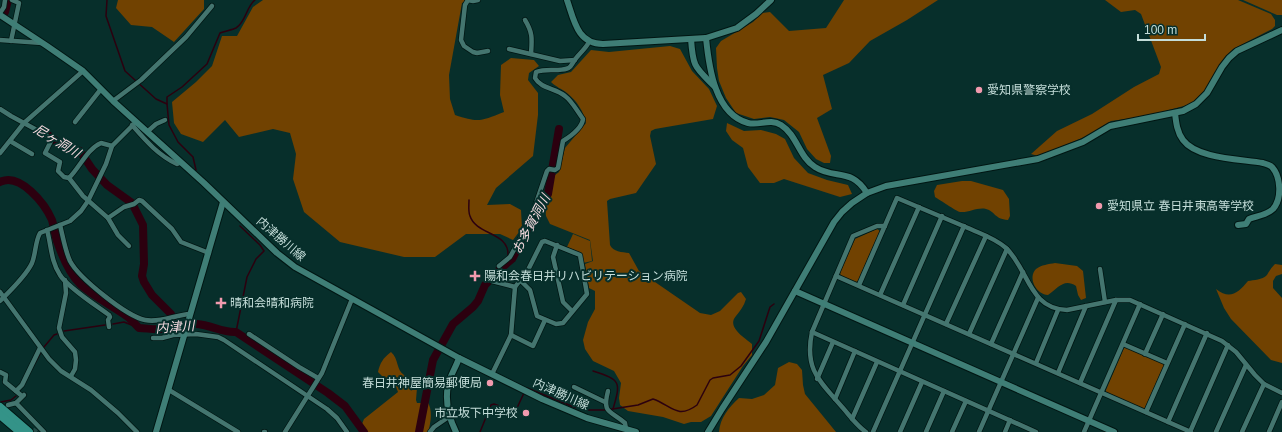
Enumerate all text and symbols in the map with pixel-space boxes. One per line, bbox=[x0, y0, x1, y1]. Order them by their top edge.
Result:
scale bar bbox=[1138, 16, 1205, 42]
text: 100 m bbox=[1144, 23, 1177, 37]
place label: 愛知県警察学校 bbox=[987, 83, 1071, 97]
marker: 愛知県警察学校 bbox=[974, 85, 984, 95]
water label: 尼ヶ洞川 bbox=[31, 121, 85, 162]
water label: お多賀洞川 bbox=[509, 190, 554, 256]
place label: 愛知県立 春日井東高等学校 bbox=[1107, 199, 1254, 213]
marker: 愛知県立 春日井東高等学校 bbox=[1094, 201, 1104, 211]
street label: 内津勝川線 bbox=[254, 214, 308, 264]
place label: 陽和会春日井リハビリテーション病院 bbox=[484, 269, 688, 283]
marker: 陽和会春日井リハビリテーション病院 bbox=[469, 270, 481, 282]
place label: 晴和会晴和病院 bbox=[230, 296, 314, 310]
marker: 晴和会晴和病院 bbox=[215, 297, 227, 309]
water label: 内津川 bbox=[155, 318, 197, 336]
street label: 内津勝川線 bbox=[531, 375, 591, 413]
place label: 春日井神屋簡易郵便局 bbox=[362, 376, 482, 390]
marker: 春日井神屋簡易郵便局 bbox=[485, 378, 495, 388]
place label: 市立坂下中学校 bbox=[434, 406, 518, 420]
marker: 市立坂下中学校 bbox=[521, 408, 531, 418]

